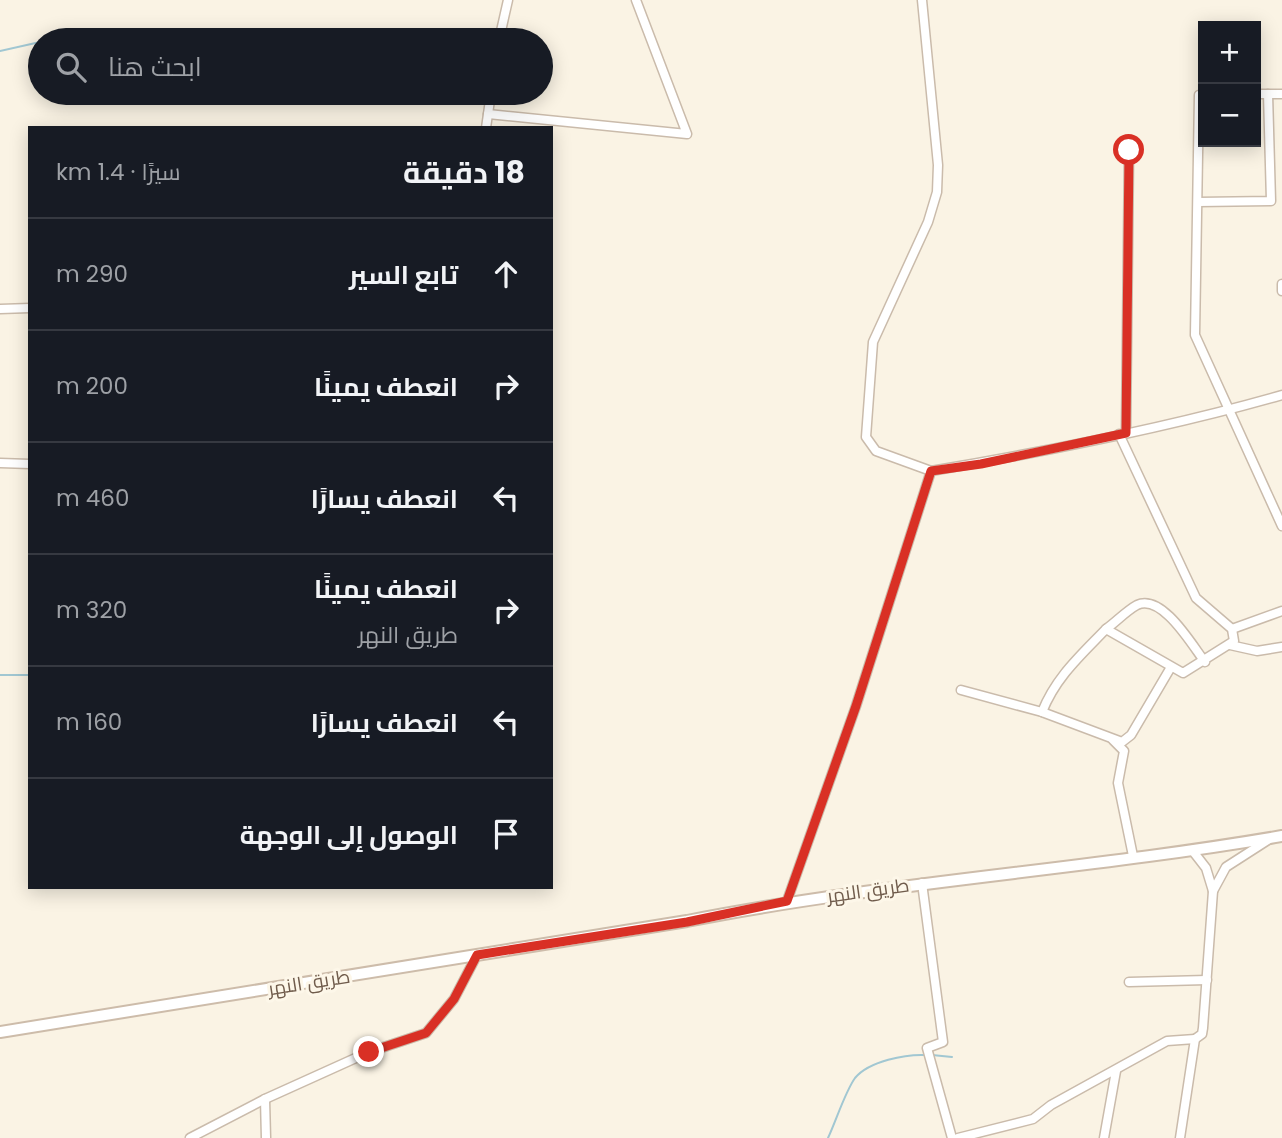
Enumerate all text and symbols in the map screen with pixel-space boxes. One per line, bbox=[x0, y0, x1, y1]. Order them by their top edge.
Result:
map controls bbox=[1198, 21, 1261, 147]
button: + bbox=[1198, 21, 1261, 84]
search box bbox=[28, 28, 553, 105]
icon: search bbox=[52, 48, 90, 86]
text: ابحث هنا bbox=[108, 49, 202, 85]
button: − bbox=[1198, 84, 1261, 147]
route start bbox=[1113, 134, 1144, 165]
text: 18 دقيقة bbox=[403, 151, 525, 194]
text: سيرًا · 1.4 km bbox=[56, 156, 180, 188]
icon: ahead bbox=[487, 255, 525, 293]
text: تابع السير bbox=[349, 257, 458, 293]
text: 290 m bbox=[56, 258, 128, 290]
icon: right bbox=[487, 367, 525, 405]
text: انعطف يمينًا bbox=[314, 369, 458, 405]
text: 200 m bbox=[56, 370, 128, 402]
icon: left bbox=[487, 479, 525, 517]
text: انعطف يسارًا bbox=[311, 481, 458, 517]
text: 460 m bbox=[56, 482, 129, 514]
text: انعطف يمينًا bbox=[314, 571, 458, 607]
icon: right bbox=[487, 591, 525, 629]
text: 320 m bbox=[56, 594, 127, 626]
text: طريق النهر bbox=[358, 619, 458, 651]
icon: left bbox=[487, 703, 525, 741]
text: انعطف يسارًا bbox=[311, 705, 458, 741]
text: 160 m bbox=[56, 706, 122, 738]
icon: arrive bbox=[487, 815, 525, 853]
text: الوصول إلى الوجهة bbox=[240, 817, 458, 853]
street label: طريق النهر bbox=[824, 871, 911, 910]
street label: طريق النهر bbox=[265, 963, 352, 1002]
route end bbox=[353, 1036, 384, 1067]

